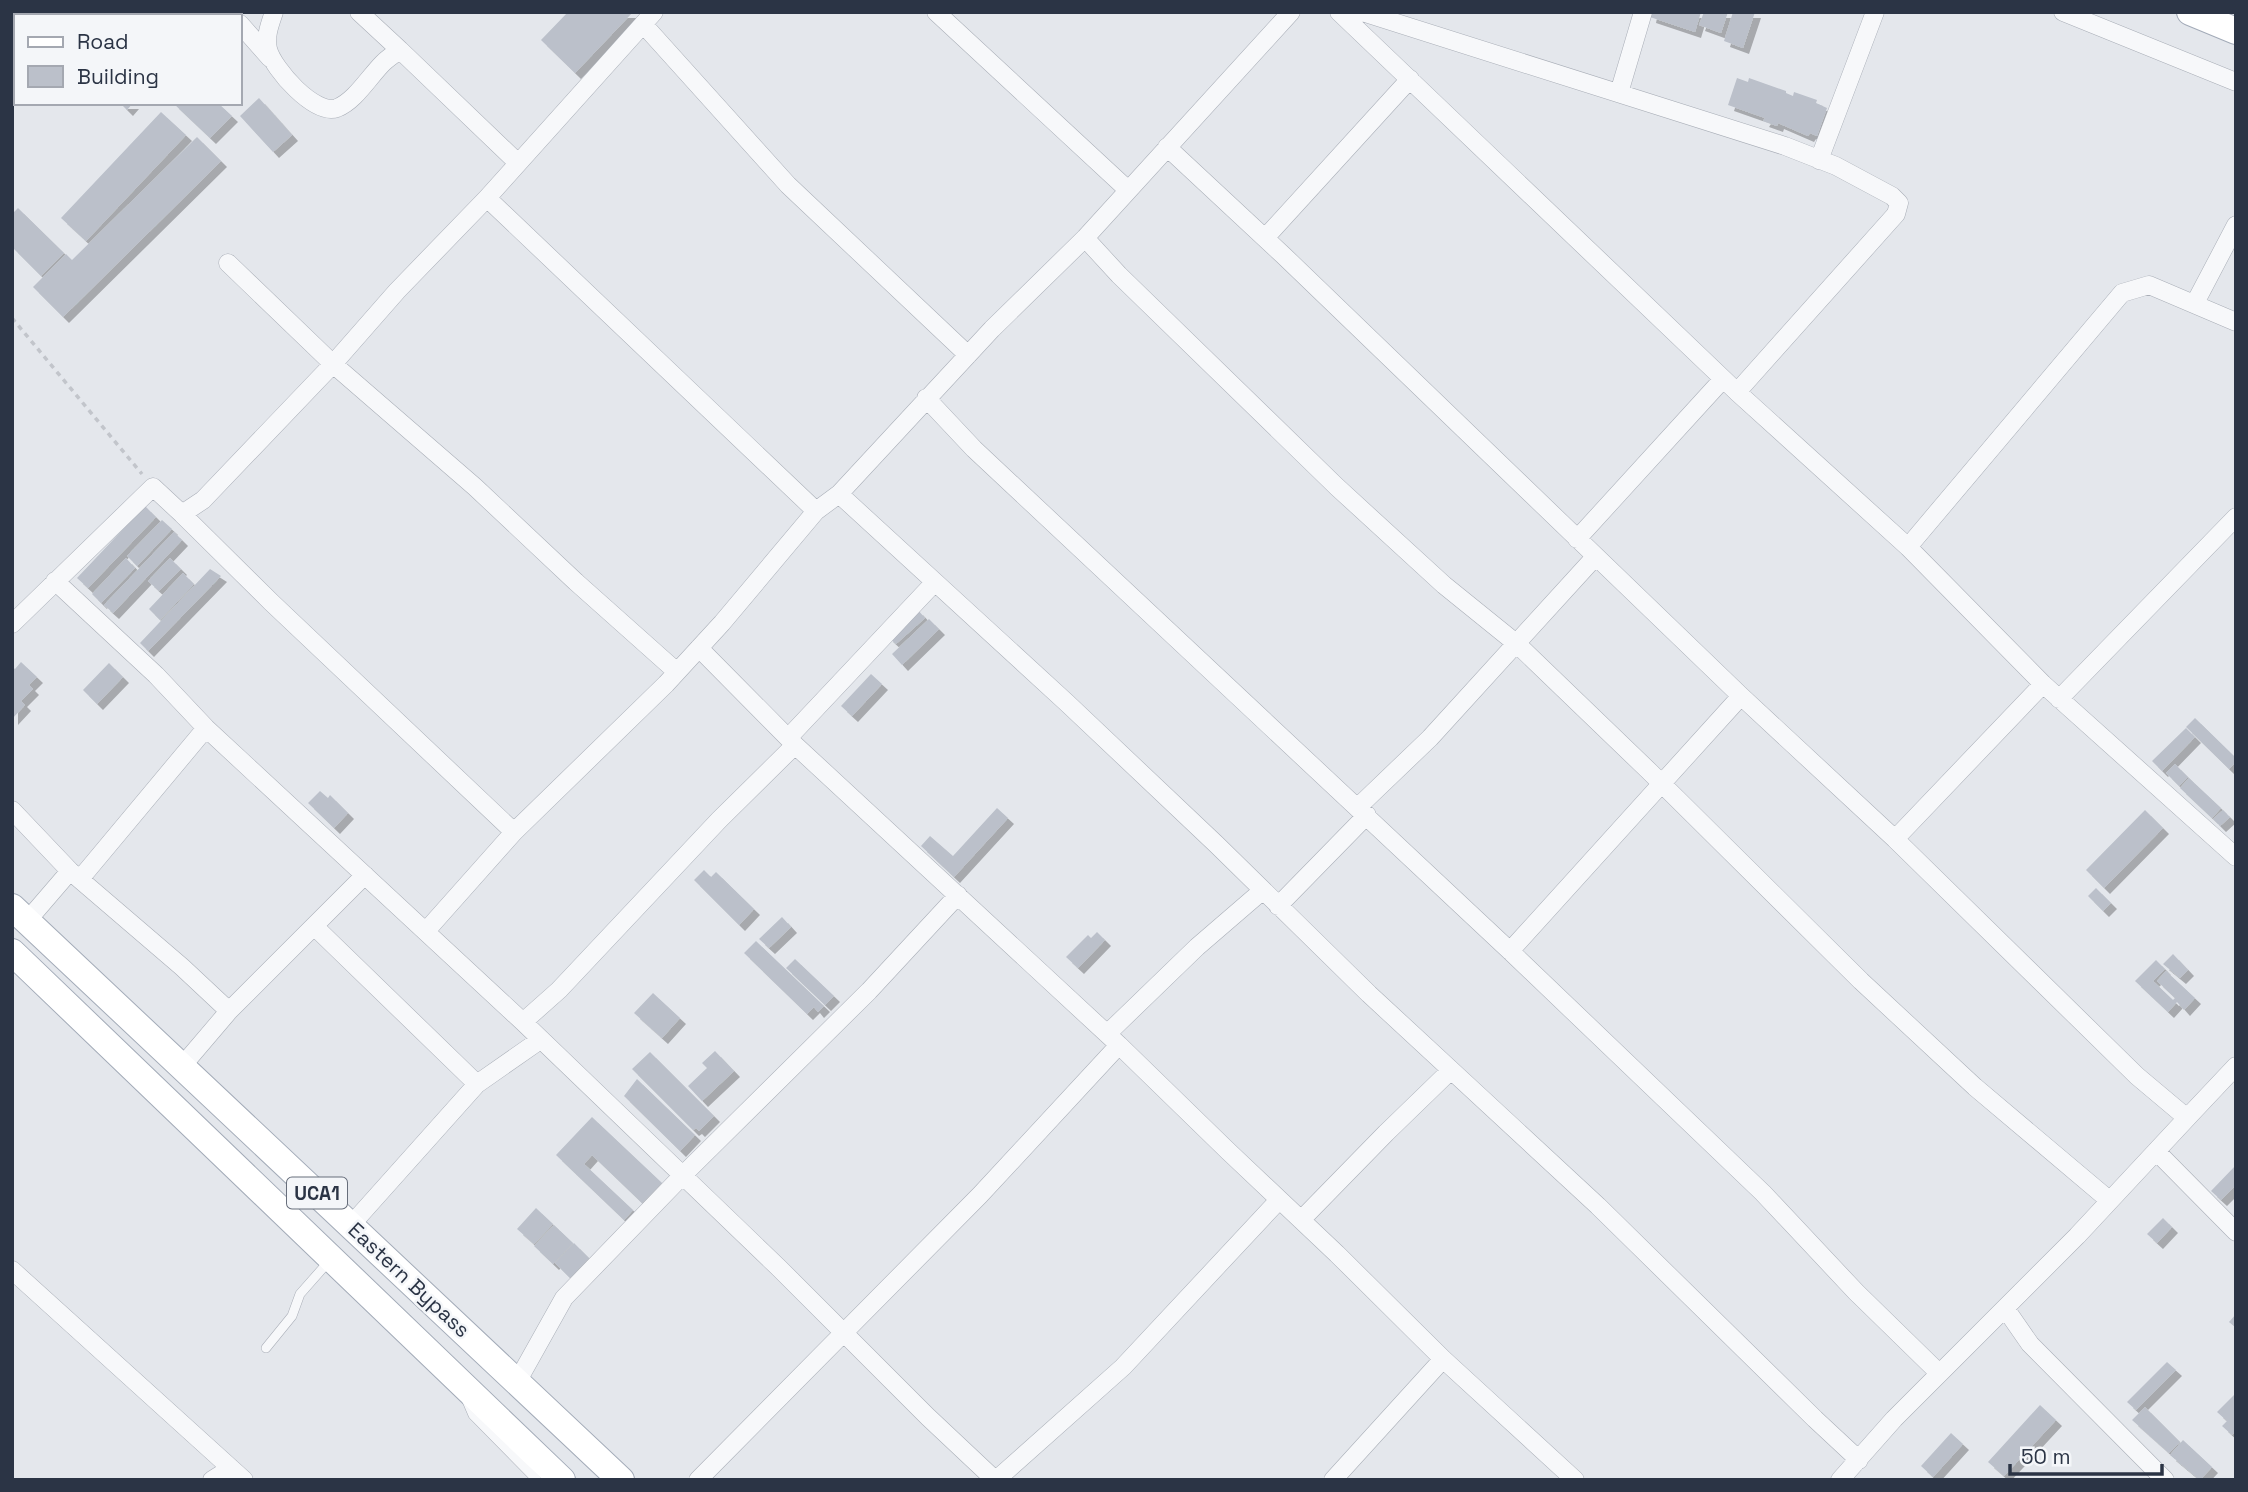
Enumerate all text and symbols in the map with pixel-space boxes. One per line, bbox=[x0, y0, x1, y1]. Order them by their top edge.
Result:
legend bbox=[14, 14, 242, 105]
text: Road bbox=[77, 28, 129, 55]
text: Building bbox=[77, 63, 159, 90]
road number: UCA1 bbox=[287, 1177, 347, 1208]
street label: Eastern Bypass bbox=[343, 1216, 476, 1343]
scale bar bbox=[2010, 1432, 2162, 1476]
text: 50 m bbox=[2021, 1443, 2071, 1470]

